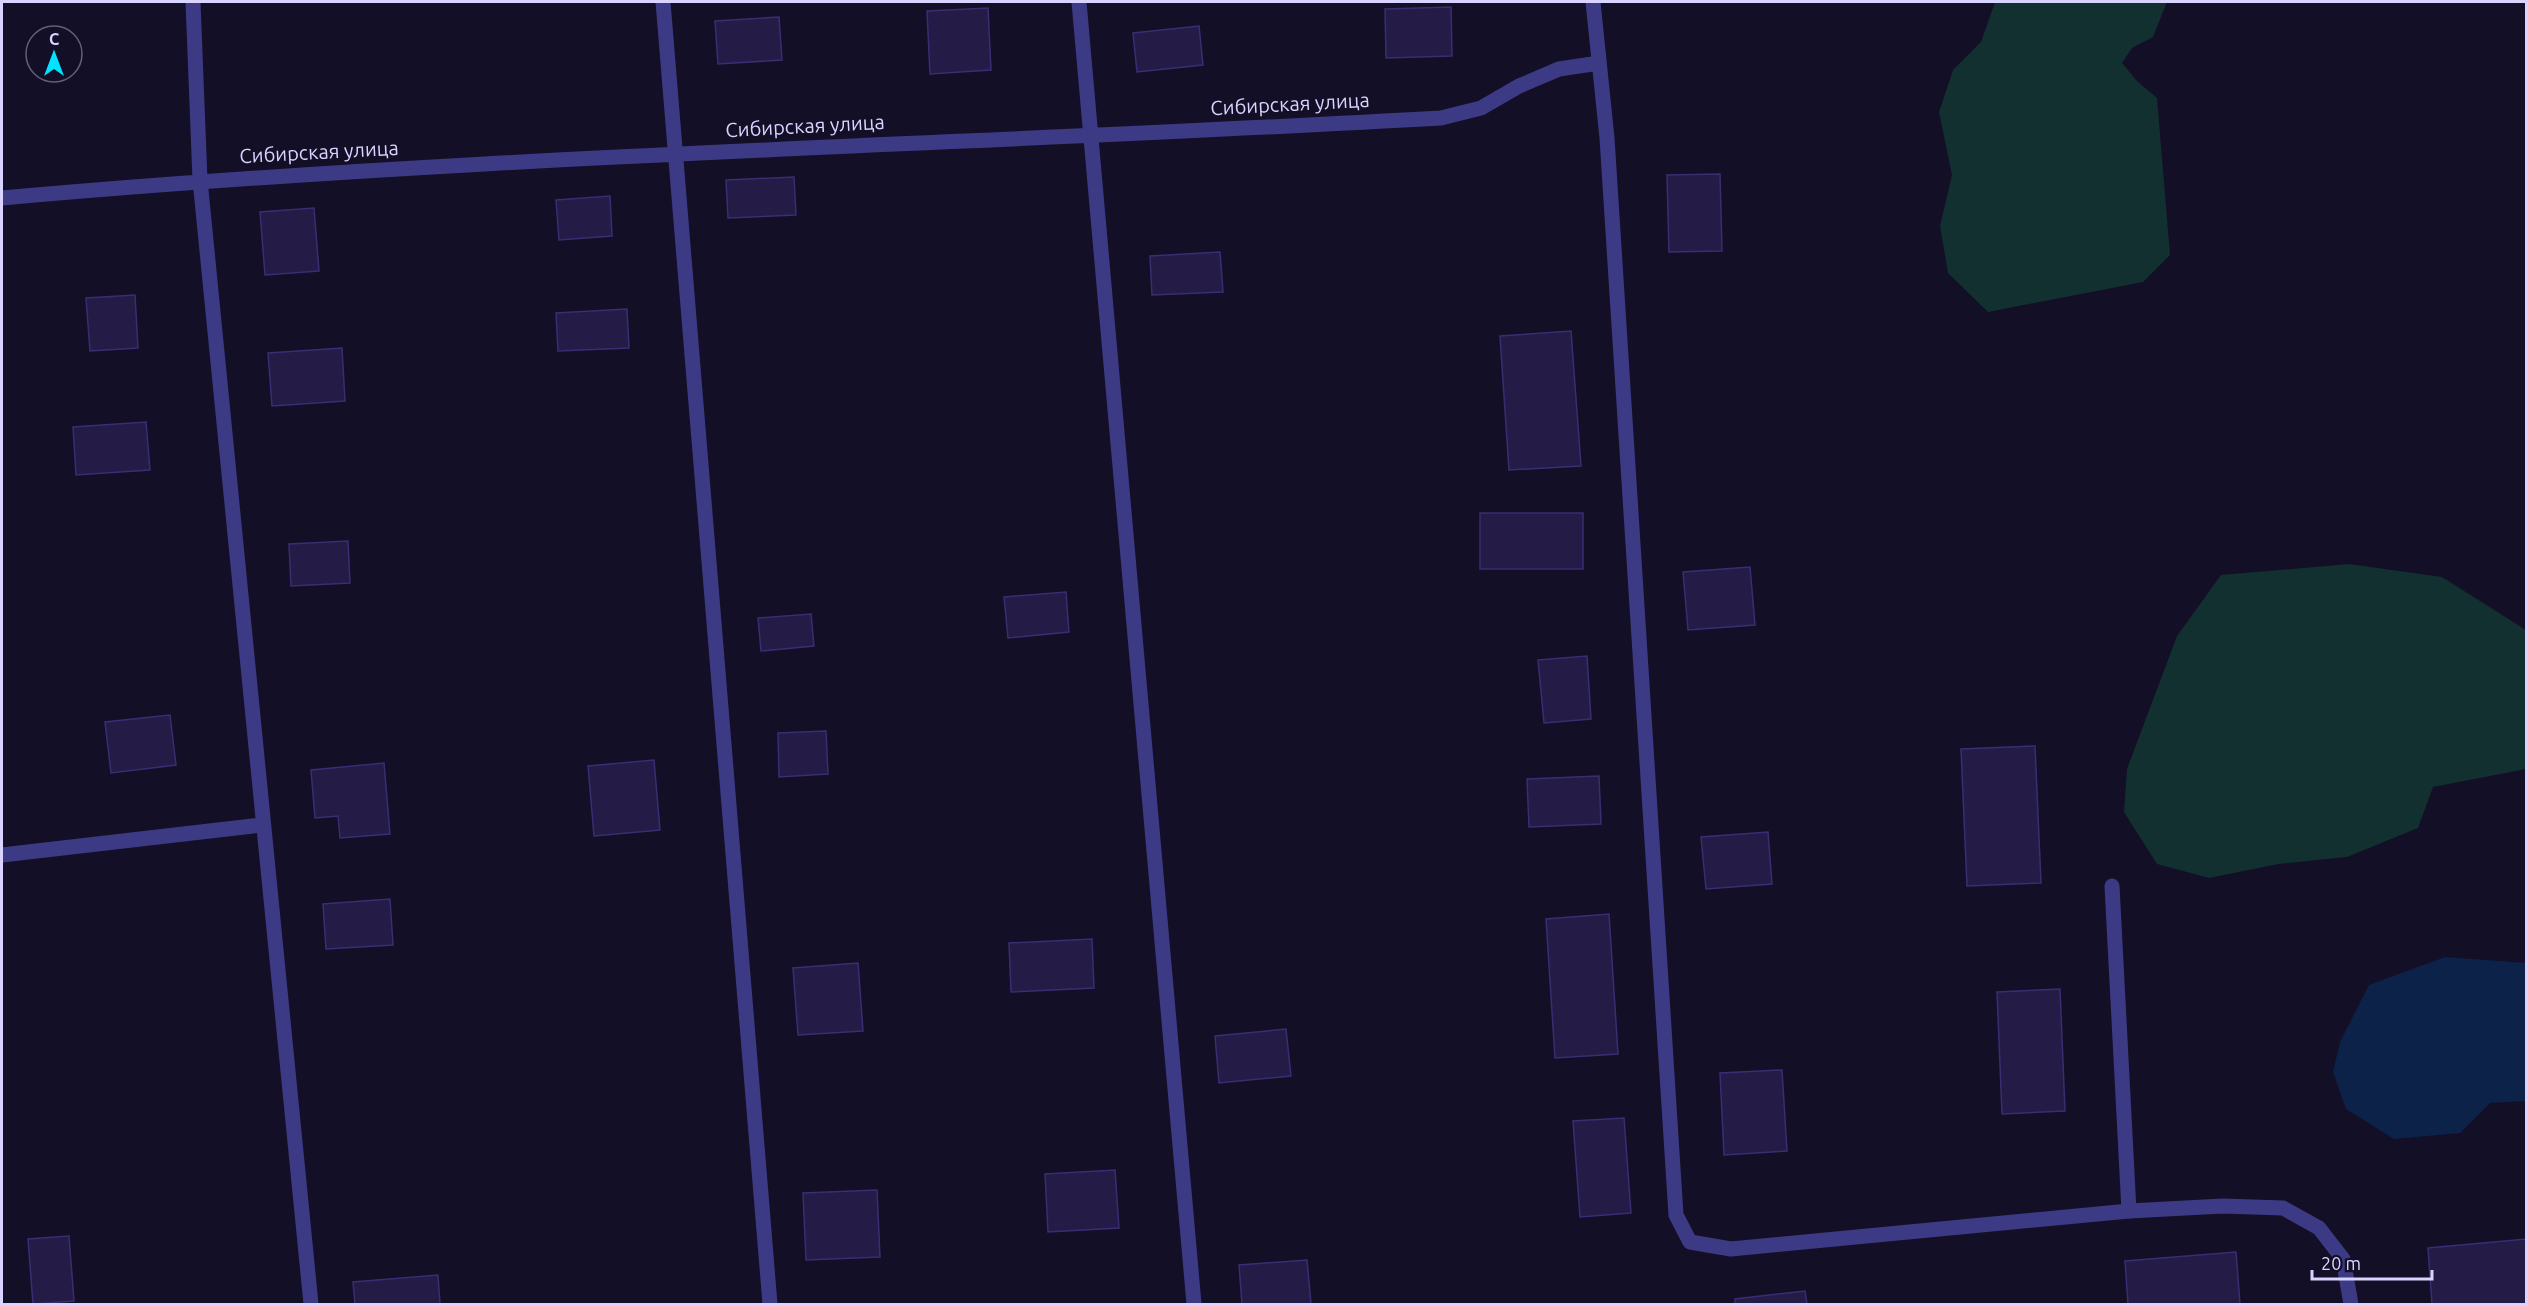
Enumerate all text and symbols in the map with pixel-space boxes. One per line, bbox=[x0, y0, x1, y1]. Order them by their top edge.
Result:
north arrow bbox=[24, 24, 84, 84]
text: С bbox=[49, 30, 59, 48]
street label: Сибирская улица bbox=[1210, 88, 1370, 119]
street label: Сибирская улица bbox=[725, 110, 885, 141]
street label: Сибирская улица bbox=[239, 136, 399, 167]
scale bar bbox=[2312, 1243, 2432, 1281]
text: 20 m bbox=[2321, 1253, 2361, 1273]

